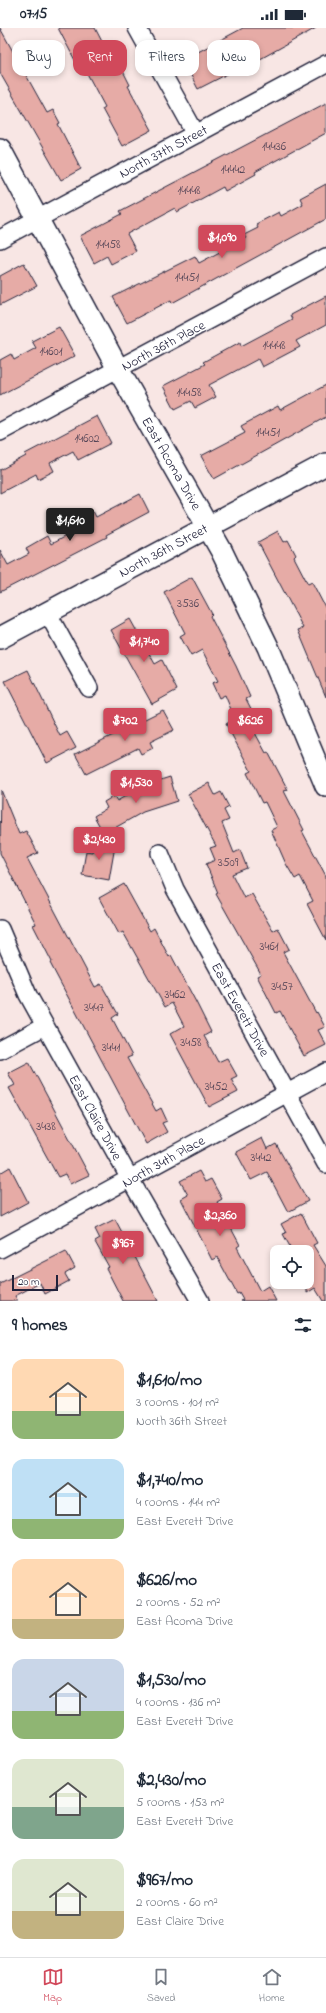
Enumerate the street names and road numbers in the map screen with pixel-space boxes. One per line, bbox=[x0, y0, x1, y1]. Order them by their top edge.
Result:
street label: North 37th Street bbox=[116, 120, 212, 185]
street label: North 36th Place bbox=[118, 315, 210, 377]
street label: East Acoma Drive bbox=[135, 413, 206, 515]
street label: North 36th Street bbox=[116, 519, 212, 584]
street label: East Everett Drive bbox=[205, 959, 275, 1061]
street label: East Claire Drive bbox=[63, 1071, 127, 1165]
street label: North 34th Place bbox=[118, 1130, 210, 1194]

